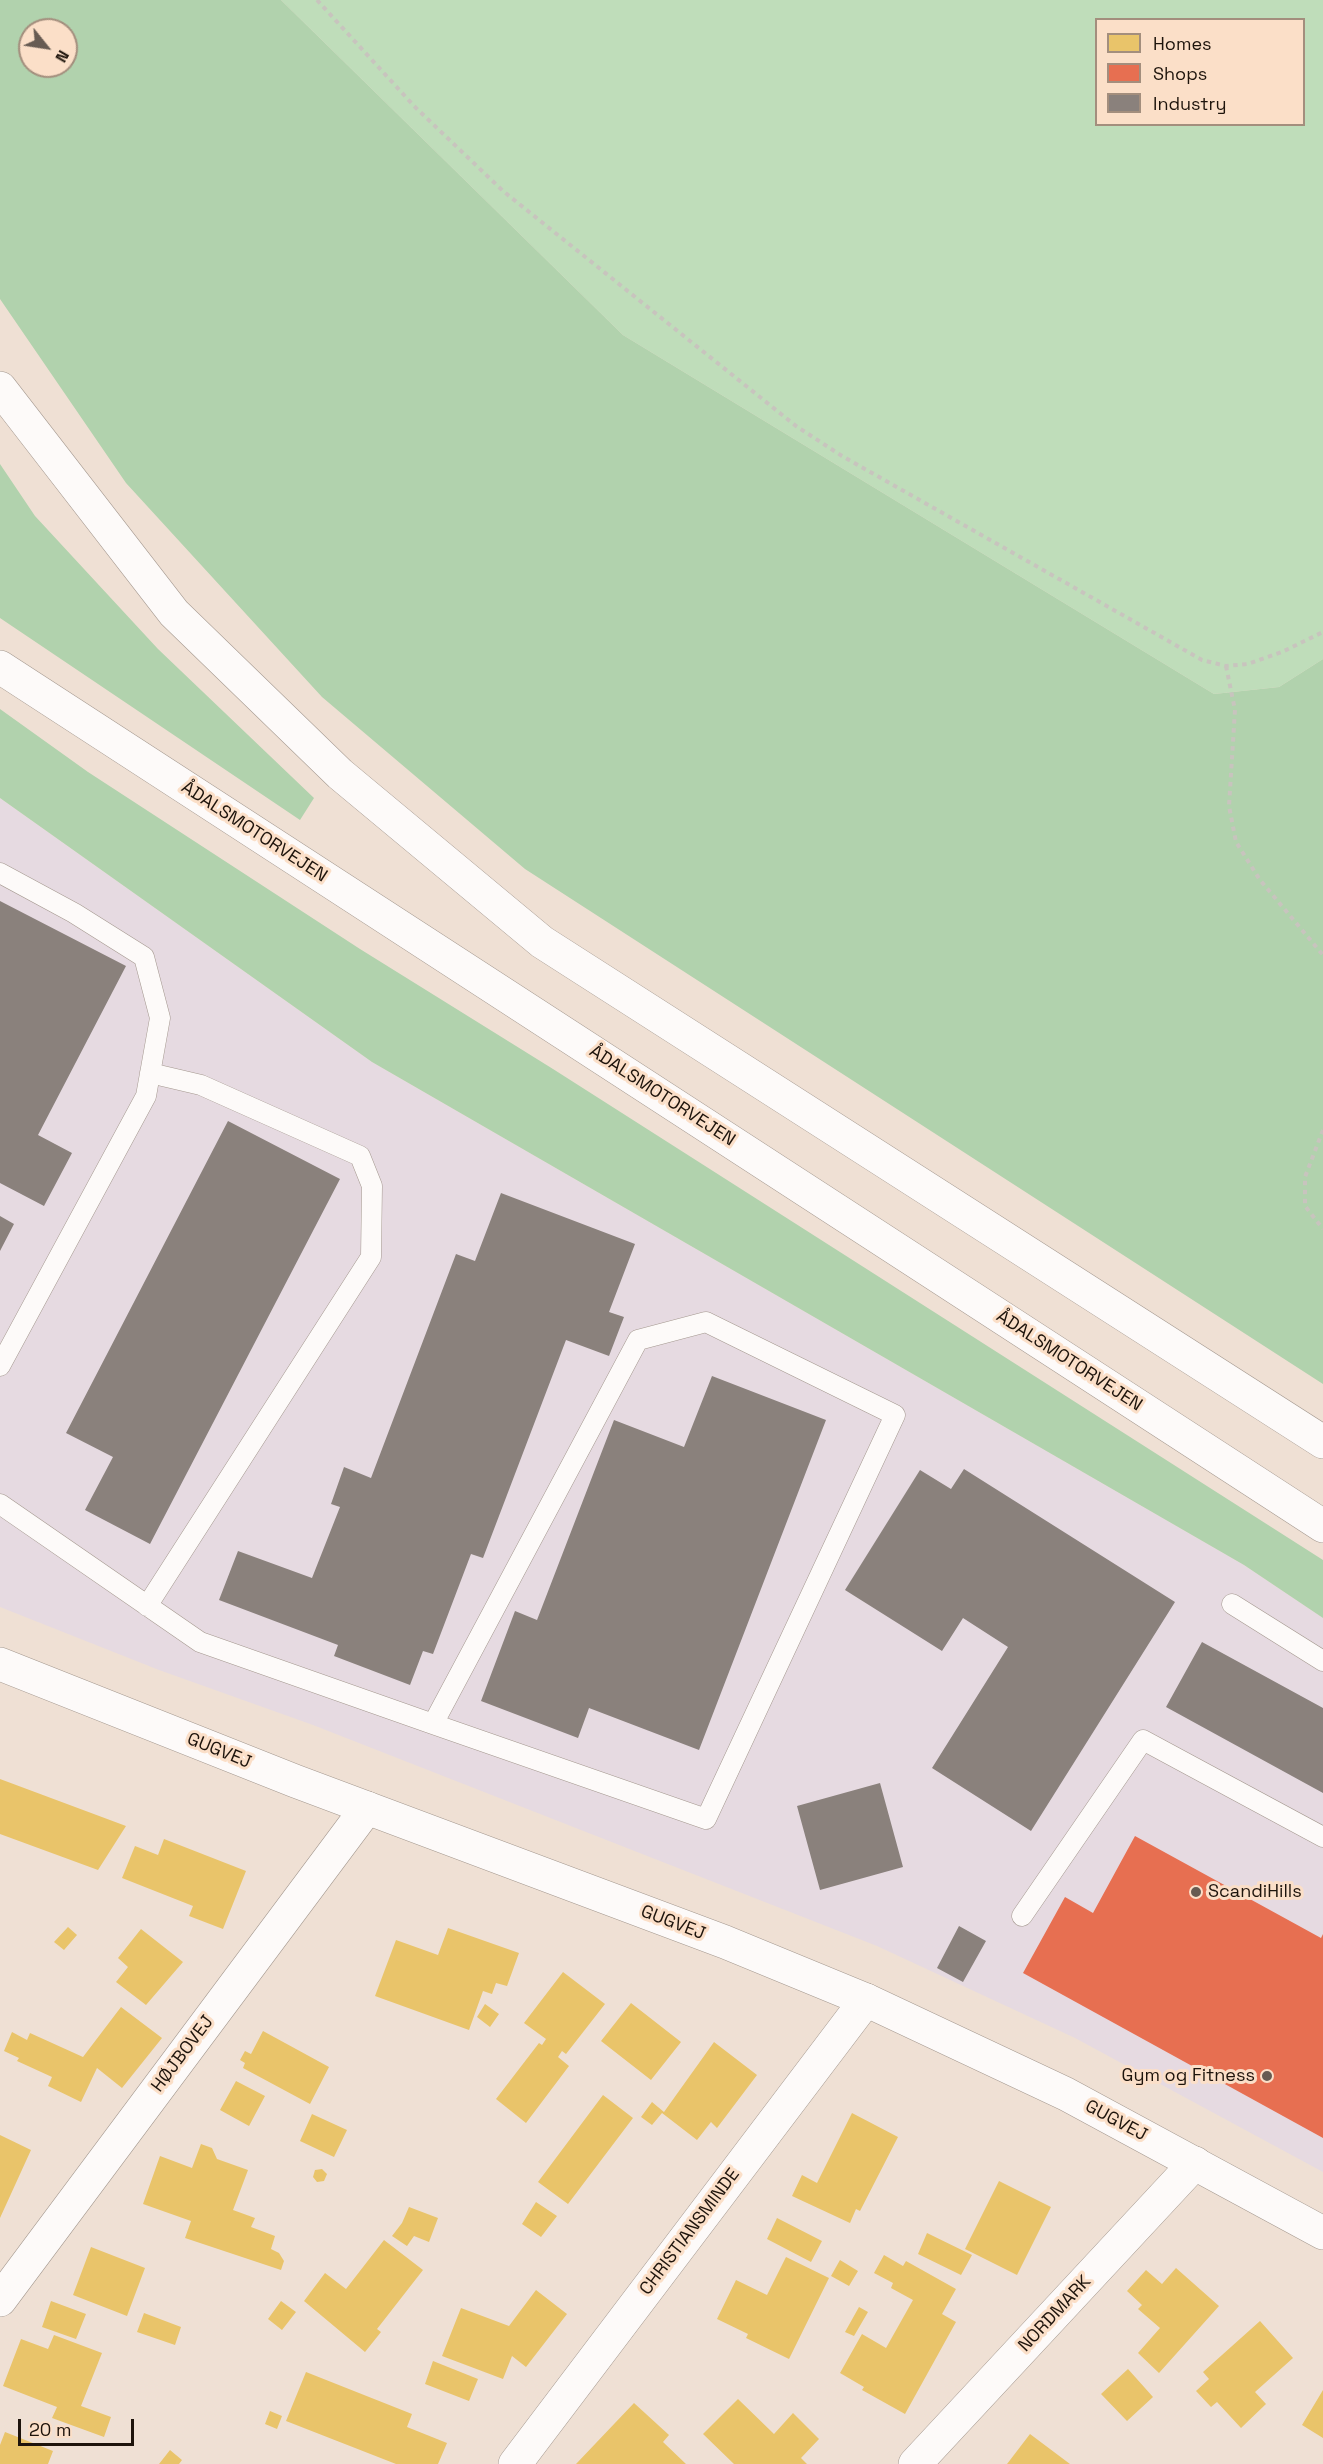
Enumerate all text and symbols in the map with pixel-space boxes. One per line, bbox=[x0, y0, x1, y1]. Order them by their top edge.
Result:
north arrow bbox=[18, 18, 78, 78]
legend bbox=[1095, 18, 1305, 126]
text: Homes bbox=[1153, 32, 1212, 55]
text: N bbox=[51, 46, 74, 66]
text: Shops bbox=[1153, 62, 1207, 85]
text: Industry bbox=[1153, 92, 1226, 115]
street label: ÅDALSMOTORVEJEN bbox=[177, 777, 331, 887]
street label: ÅDALSMOTORVEJEN bbox=[585, 1041, 739, 1151]
street label: ÅDALSMOTORVEJEN bbox=[992, 1306, 1146, 1416]
street label: GUGVEJ bbox=[184, 1728, 254, 1774]
place label: ScandiHills bbox=[1208, 1881, 1302, 1903]
marker: ScandiHills bbox=[1189, 1885, 1203, 1899]
street label: GUGVEJ bbox=[638, 1901, 708, 1945]
street label: HØJBOVEJ bbox=[147, 2011, 219, 2097]
place label: Gym og Fitness bbox=[1122, 2065, 1255, 2087]
marker: Gym og Fitness bbox=[1260, 2069, 1274, 2083]
street label: GUGVEJ bbox=[1081, 2096, 1151, 2146]
street label: CHRISTIANSMINDE bbox=[635, 2164, 745, 2300]
street label: NORDMARK bbox=[1014, 2271, 1096, 2357]
scale bar bbox=[21, 2407, 136, 2445]
text: 20 m bbox=[29, 2418, 72, 2441]

